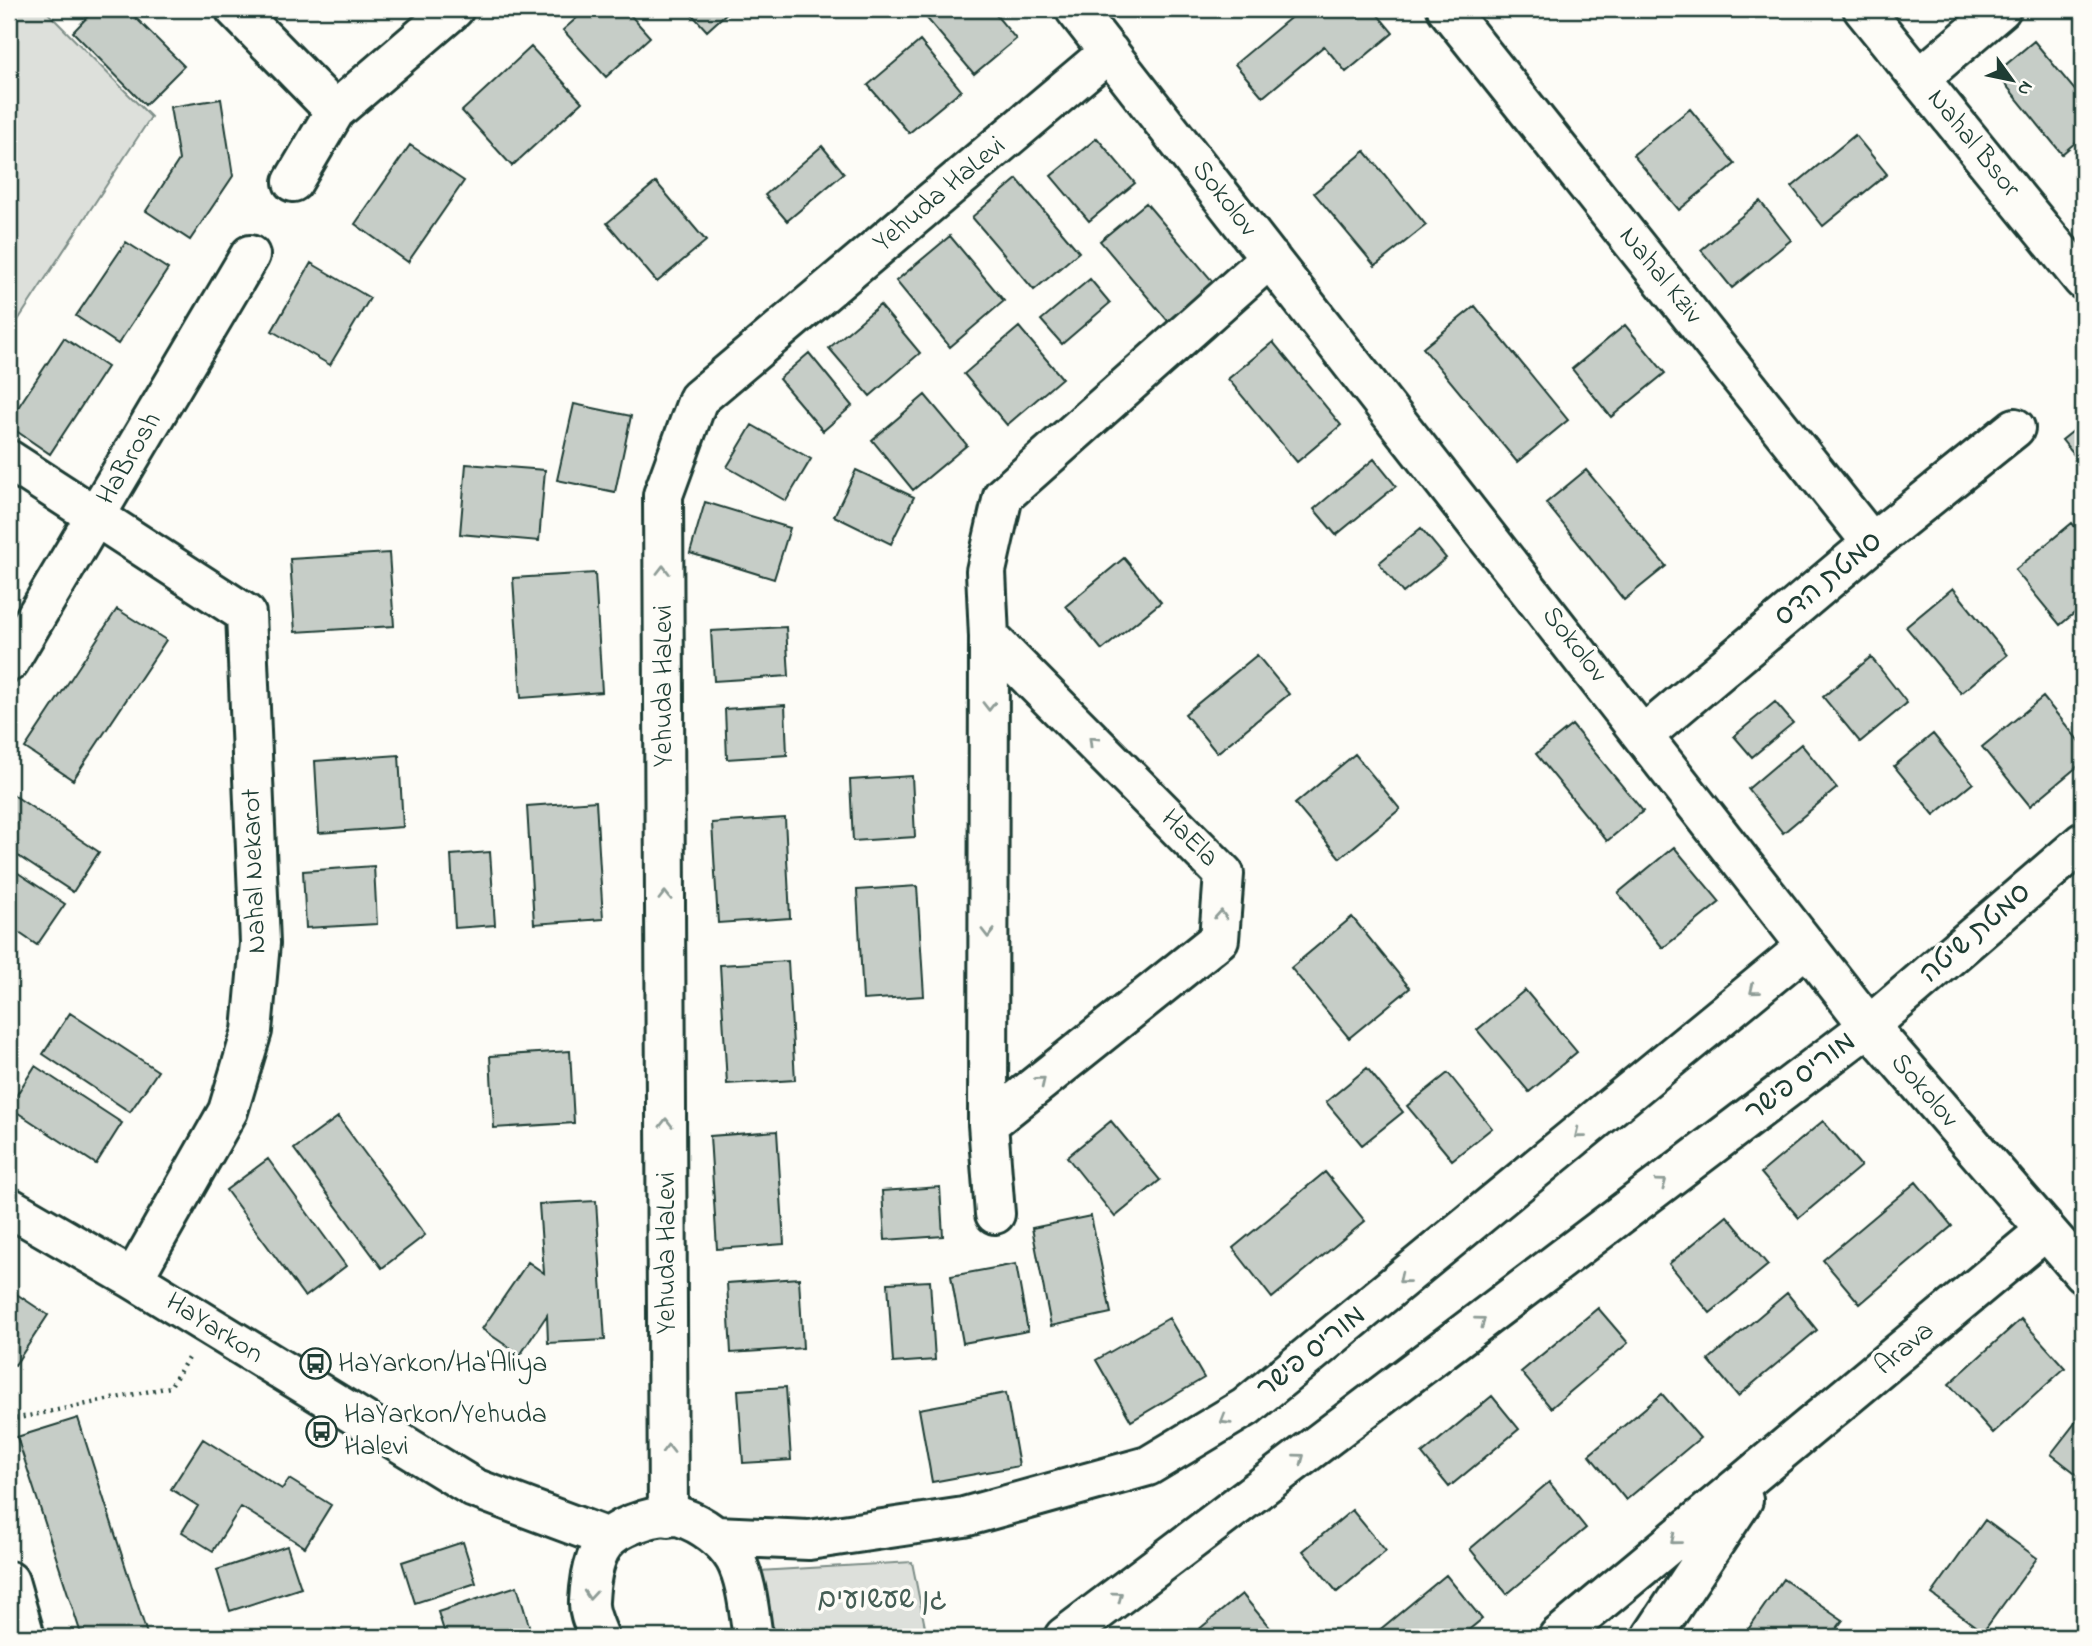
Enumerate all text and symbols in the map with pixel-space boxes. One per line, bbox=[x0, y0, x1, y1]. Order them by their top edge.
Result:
north arrow bbox=[1976, 46, 2046, 116]
street label: Nahal Bsor bbox=[1919, 83, 2027, 205]
street label: Yehuda HaLevi bbox=[865, 127, 1015, 263]
street label: Sokolov bbox=[1181, 152, 1267, 246]
street label: Nahal Kziv bbox=[1608, 218, 1712, 334]
street label: HaBrosh bbox=[87, 405, 173, 513]
street label: סמטת הדס bbox=[1766, 522, 1892, 638]
one-way arrow bbox=[655, 564, 671, 575]
street label: Sokolov bbox=[1531, 598, 1617, 692]
street label: Yehuda HaLevi bbox=[644, 605, 685, 767]
one-way arrow bbox=[981, 701, 997, 711]
one-way arrow bbox=[1088, 737, 1101, 750]
street label: Nahal Nekarot bbox=[232, 788, 278, 954]
street label: HaEla bbox=[1150, 800, 1228, 878]
street label: סמטת שיטה bbox=[1911, 874, 2041, 994]
one-way arrow bbox=[657, 890, 673, 900]
one-way arrow bbox=[1213, 909, 1228, 920]
one-way arrow bbox=[980, 928, 996, 939]
one-way arrow bbox=[1750, 981, 1762, 994]
street label: מוריס פישר bbox=[1737, 1022, 1865, 1134]
street label: Sokolov bbox=[1880, 1044, 1968, 1138]
one-way arrow bbox=[1033, 1077, 1046, 1090]
one-way arrow bbox=[658, 1117, 674, 1128]
one-way arrow bbox=[1574, 1126, 1587, 1138]
street label: Yehuda HaLevi bbox=[647, 1172, 688, 1334]
one-way arrow bbox=[1654, 1179, 1667, 1192]
one-way arrow bbox=[1398, 1270, 1411, 1283]
street label: HaYarkon bbox=[157, 1283, 271, 1375]
street label: מוריס פישר bbox=[1249, 1296, 1375, 1410]
street label: Arava bbox=[1866, 1312, 1944, 1386]
one-way arrow bbox=[1473, 1316, 1485, 1329]
place label: HaYarkon/Ha'Aliya bbox=[338, 1344, 547, 1385]
bus stop icon: HaYarkon/Ha'Aliya bbox=[298, 1347, 332, 1381]
place label: HaYarkon/Yehuda Halevi bbox=[344, 1395, 547, 1468]
one-way arrow bbox=[1220, 1412, 1233, 1425]
bus stop icon: HaYarkon/Yehuda Halevi bbox=[304, 1414, 338, 1448]
one-way arrow bbox=[660, 1443, 676, 1453]
one-way arrow bbox=[1292, 1454, 1304, 1467]
one-way arrow bbox=[1671, 1532, 1683, 1545]
park label: גן שעשועים bbox=[817, 1580, 947, 1621]
one-way arrow bbox=[583, 1590, 598, 1601]
one-way arrow bbox=[1111, 1591, 1123, 1604]

